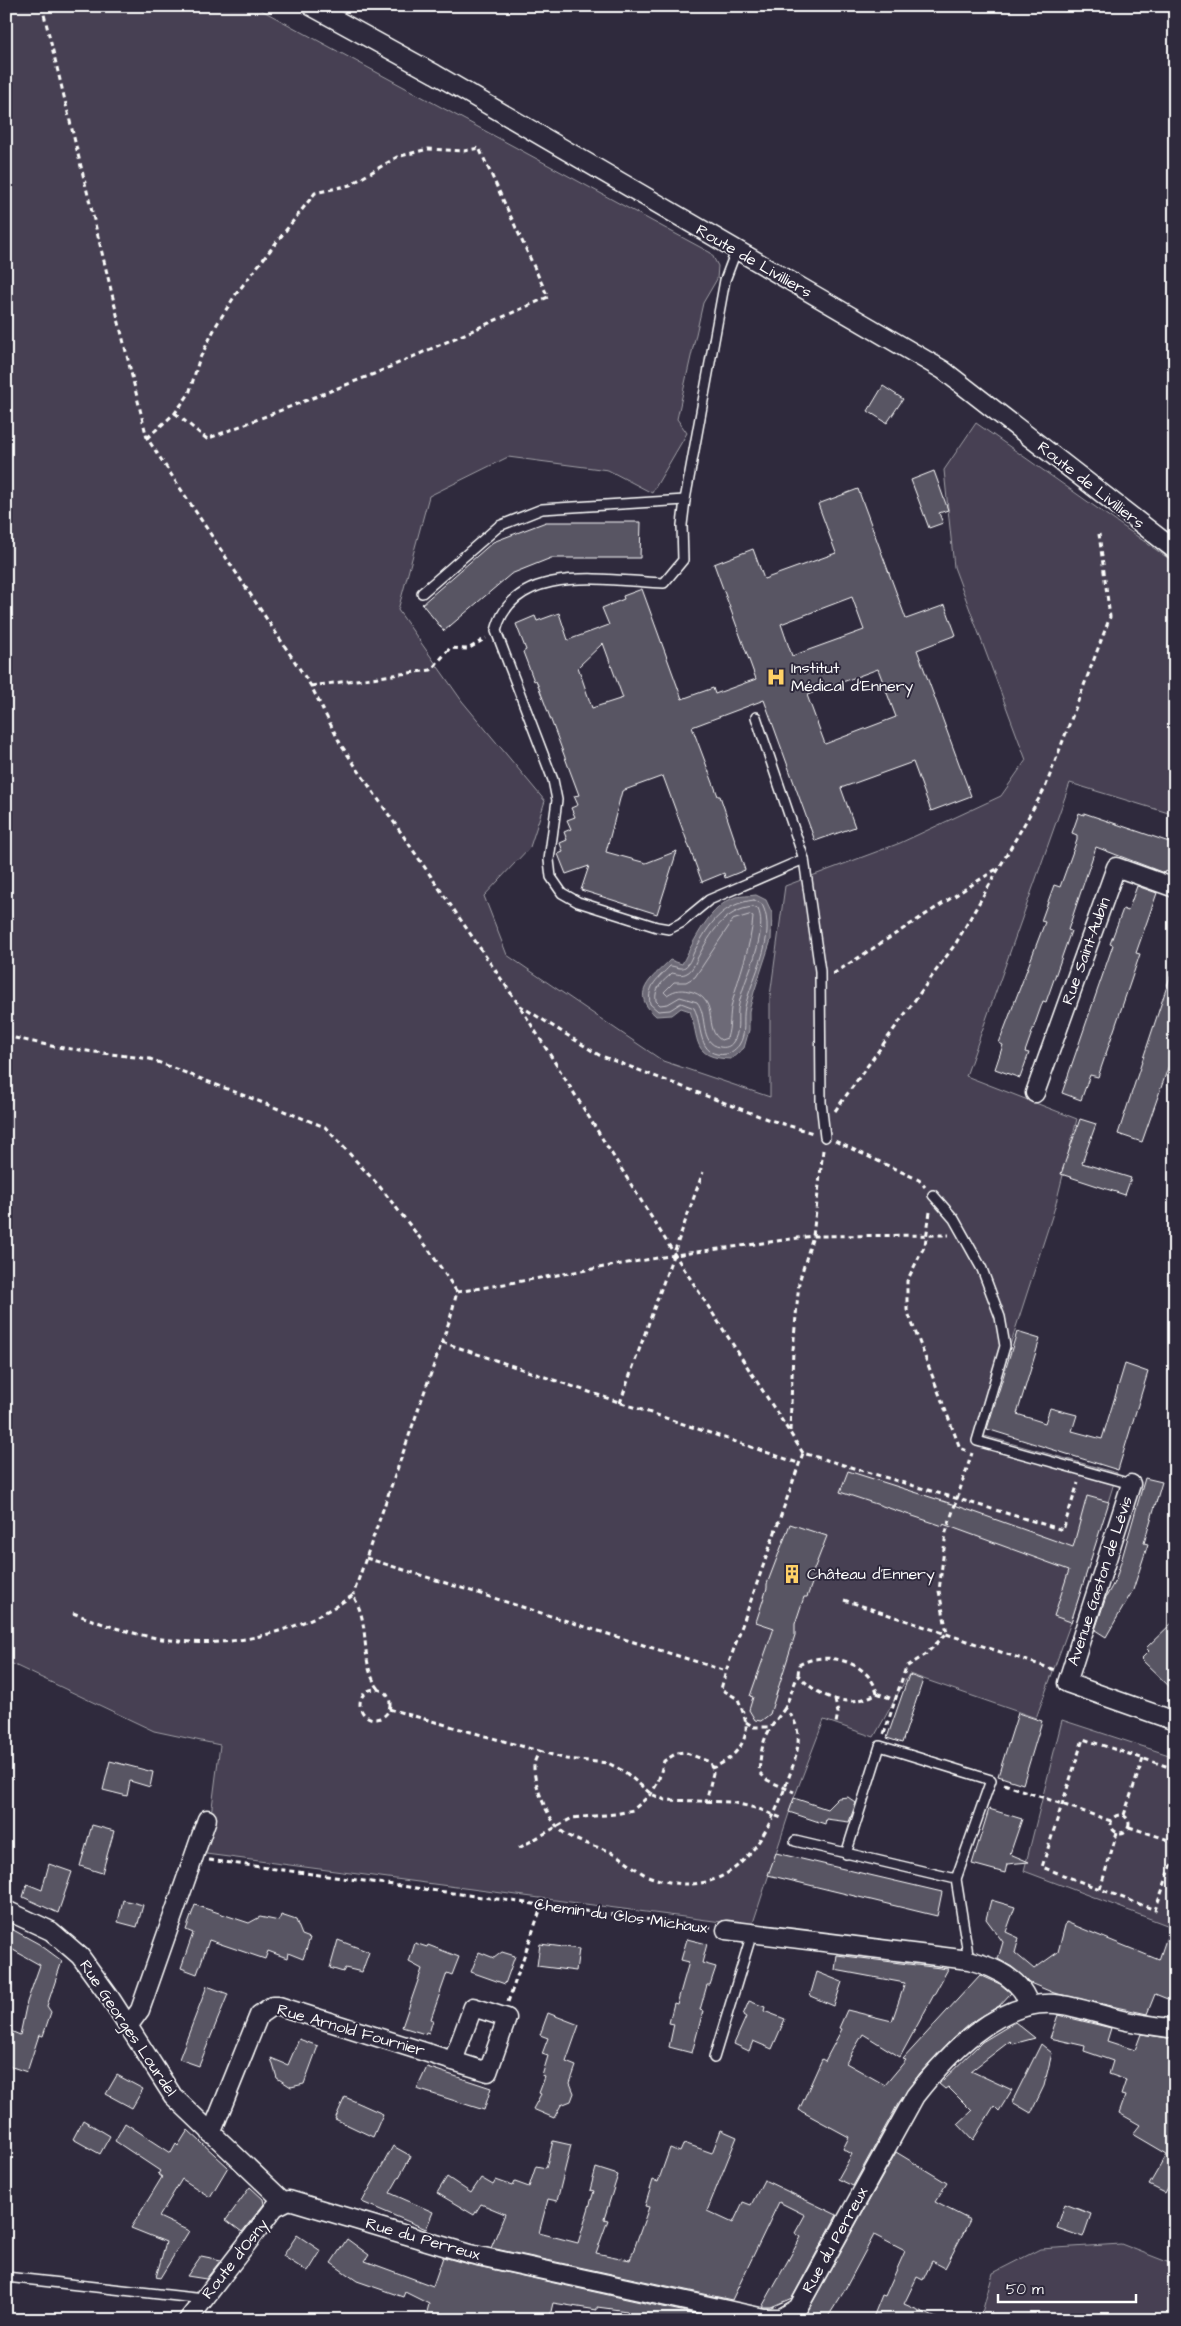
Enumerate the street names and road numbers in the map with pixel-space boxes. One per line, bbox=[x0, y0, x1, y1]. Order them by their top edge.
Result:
street label: Route de Livilliers bbox=[692, 219, 816, 303]
street label: Route de Livilliers bbox=[1033, 436, 1149, 534]
street label: Rue Saint-Aubin bbox=[1056, 894, 1116, 1008]
street label: Avenue Gaston de Lévis bbox=[1062, 1493, 1138, 1669]
street label: Chemin du Clos Michaux bbox=[533, 1893, 709, 1939]
street label: Rue Georges Lourdel bbox=[73, 1956, 182, 2101]
street label: Rue Arnold Fournier bbox=[275, 1998, 428, 2062]
street label: Rue du Perreux bbox=[797, 2183, 873, 2297]
street label: Rue du Perreux bbox=[363, 2212, 483, 2266]
street label: Route d'Osny bbox=[197, 2214, 274, 2304]

